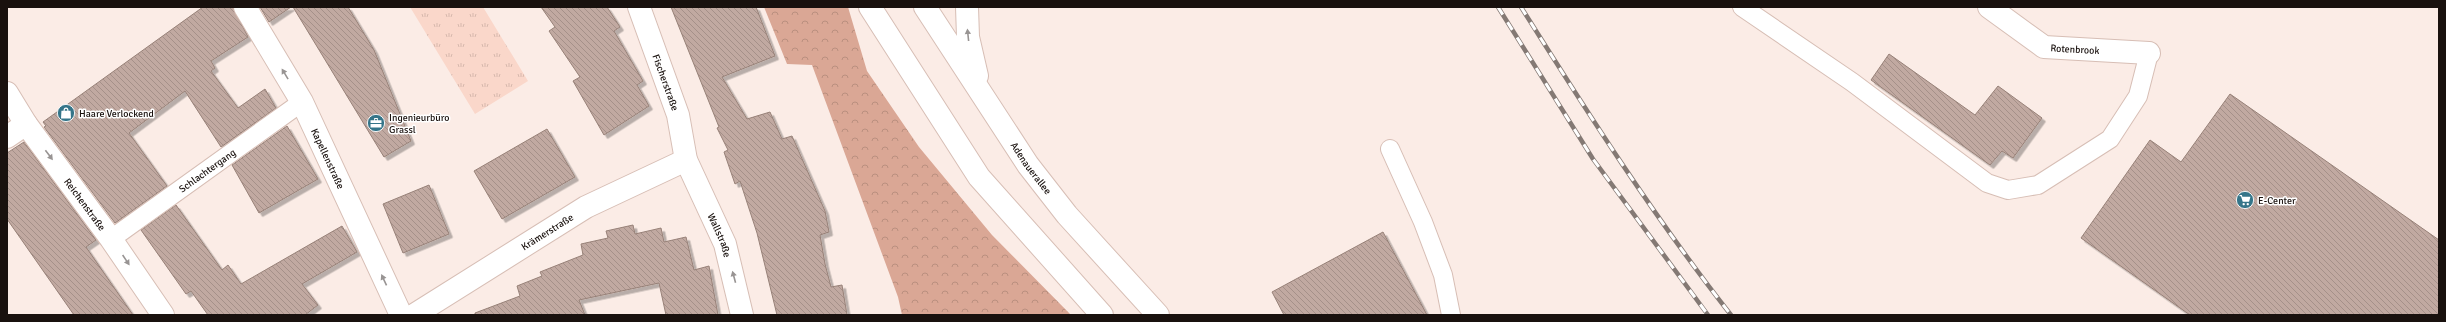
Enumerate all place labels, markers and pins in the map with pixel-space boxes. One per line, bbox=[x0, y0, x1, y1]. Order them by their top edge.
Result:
shop icon: Haare Verlockend bbox=[56, 103, 76, 123]
place label: Haare Verlockend bbox=[79, 108, 154, 120]
place label: Ingenieurbüro Grassl bbox=[389, 112, 449, 136]
office icon: Ingenieurbüro Grassl bbox=[366, 113, 386, 133]
supermarket icon: E-Center bbox=[2235, 190, 2255, 210]
place label: E-Center bbox=[2258, 195, 2296, 207]

